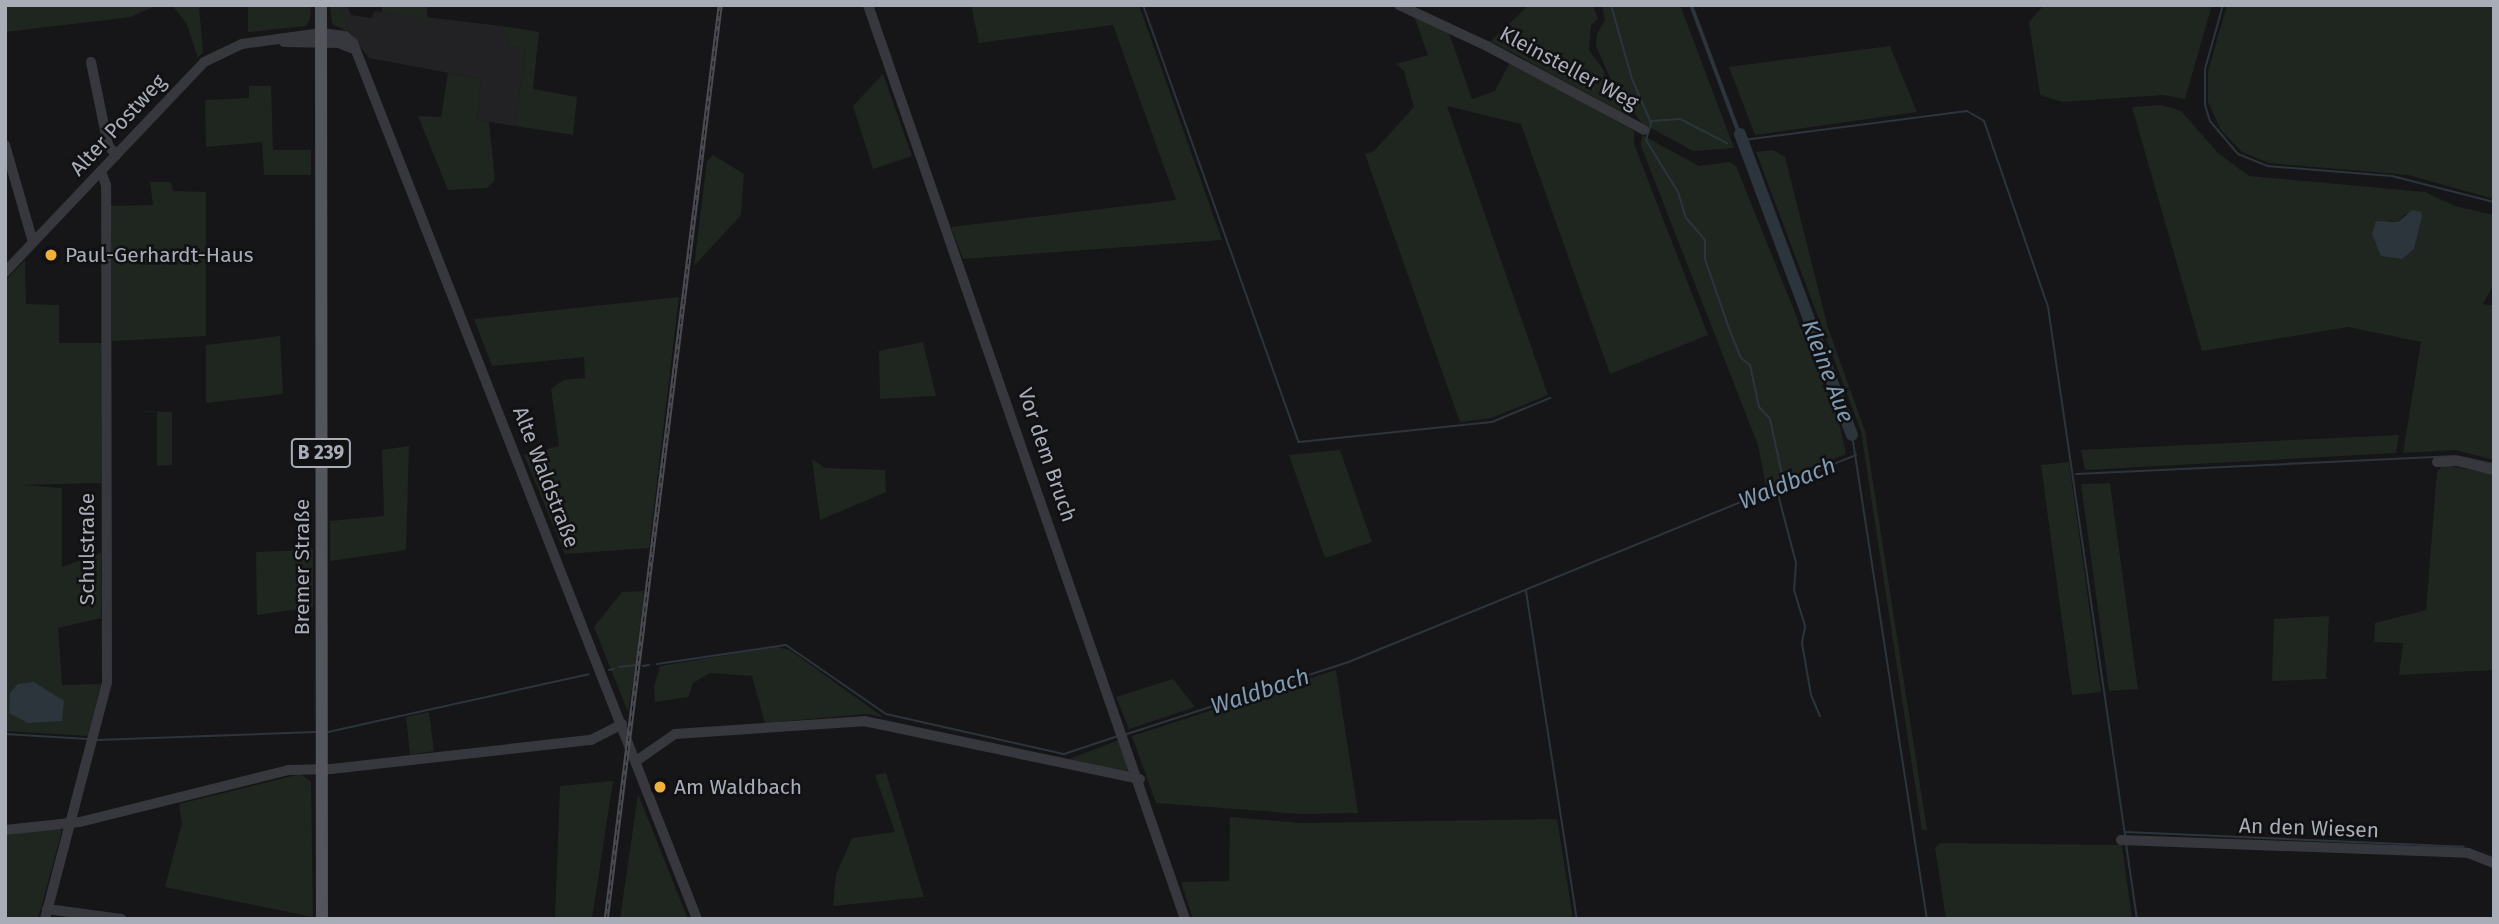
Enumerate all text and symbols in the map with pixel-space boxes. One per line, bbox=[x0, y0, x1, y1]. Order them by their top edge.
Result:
street label: Kleinsteller Weg bbox=[1495, 21, 1643, 115]
street label: Alter Postweg bbox=[65, 69, 171, 181]
place label: Paul-Gerhardt-Haus bbox=[65, 242, 254, 268]
marker: Paul-Gerhardt-Haus bbox=[43, 247, 59, 263]
water label: Kleine Aue bbox=[1796, 316, 1860, 426]
street label: Vor dem Bruch bbox=[1012, 385, 1082, 525]
street label: Alte Waldstraße bbox=[508, 403, 584, 551]
road number: B 239 bbox=[290, 437, 352, 468]
water label: Waldbach bbox=[1734, 451, 1840, 515]
street label: Schulstraße bbox=[74, 493, 100, 605]
street label: Bremer Straße bbox=[289, 499, 315, 635]
water label: Waldbach bbox=[1207, 662, 1313, 720]
place label: Am Waldbach bbox=[674, 774, 802, 800]
marker: Am Waldbach bbox=[652, 779, 668, 795]
street label: An den Wiesen bbox=[2239, 813, 2379, 843]

